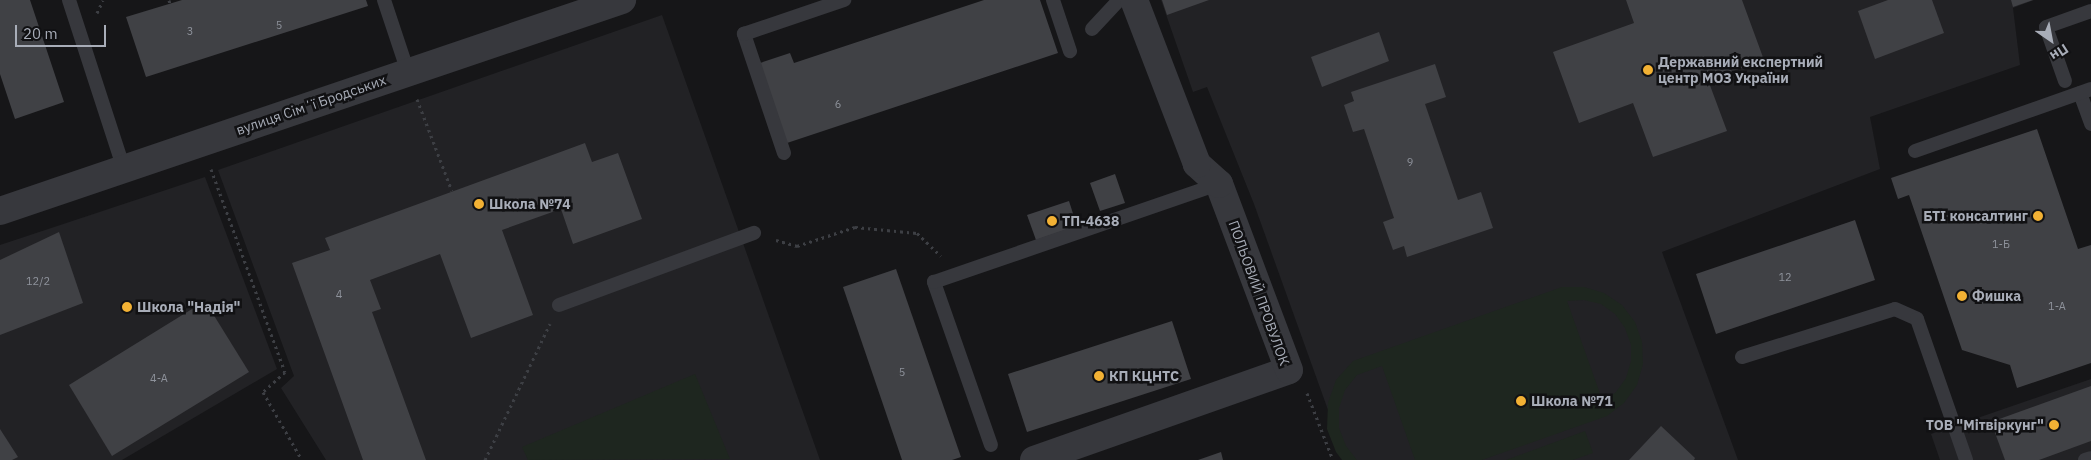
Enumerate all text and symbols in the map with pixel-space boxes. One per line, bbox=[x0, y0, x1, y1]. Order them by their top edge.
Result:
scale bar bbox=[18, 15, 109, 47]
north arrow bbox=[2026, 15, 2076, 65]
house number: 5 bbox=[276, 18, 282, 32]
text: 20 m bbox=[23, 24, 58, 43]
house number: 3 bbox=[187, 24, 193, 38]
text: Пн bbox=[2047, 40, 2072, 65]
place label: Державний експертний центр МОЗ України bbox=[1658, 54, 1823, 86]
marker: Державний експертний центр МОЗ України bbox=[1642, 64, 1654, 76]
street label: вулиця Сімʼї Бродських bbox=[234, 71, 388, 139]
house number: 6 bbox=[835, 97, 841, 111]
house number: 9 bbox=[1407, 155, 1413, 169]
place label: Школа №74 bbox=[489, 196, 571, 212]
marker: Школа №74 bbox=[473, 198, 485, 210]
place label: БТІ консалтинг bbox=[1923, 208, 2028, 224]
marker: БТІ консалтинг bbox=[2032, 210, 2044, 222]
place label: ТП-4638 bbox=[1062, 213, 1119, 229]
marker: ТП-4638 bbox=[1046, 215, 1058, 227]
street label: ПОЛЬОВИЙ ПРОВУЛОК bbox=[1225, 218, 1293, 368]
house number: 1-Б bbox=[1992, 237, 2010, 251]
house number: 12 bbox=[1778, 270, 1792, 284]
house number: 12/2 bbox=[26, 274, 50, 288]
house number: 4 bbox=[336, 287, 342, 301]
place label: Фишка bbox=[1972, 288, 2021, 304]
marker: Фишка bbox=[1956, 290, 1968, 302]
place label: Школа "Надія" bbox=[137, 299, 241, 315]
house number: 1-А bbox=[2048, 299, 2066, 313]
marker: Школа "Надія" bbox=[121, 301, 133, 313]
house number: 5 bbox=[899, 365, 905, 379]
place label: КП КЦНТС bbox=[1109, 368, 1179, 384]
marker: КП КЦНТС bbox=[1093, 370, 1105, 382]
house number: 4-А bbox=[150, 371, 168, 385]
place label: Школа №71 bbox=[1531, 393, 1613, 409]
marker: Школа №71 bbox=[1515, 395, 1527, 407]
place label: ТОВ "Мітвіркунг" bbox=[1926, 417, 2044, 433]
marker: ТОВ "Мітвіркунг" bbox=[2048, 419, 2060, 431]

